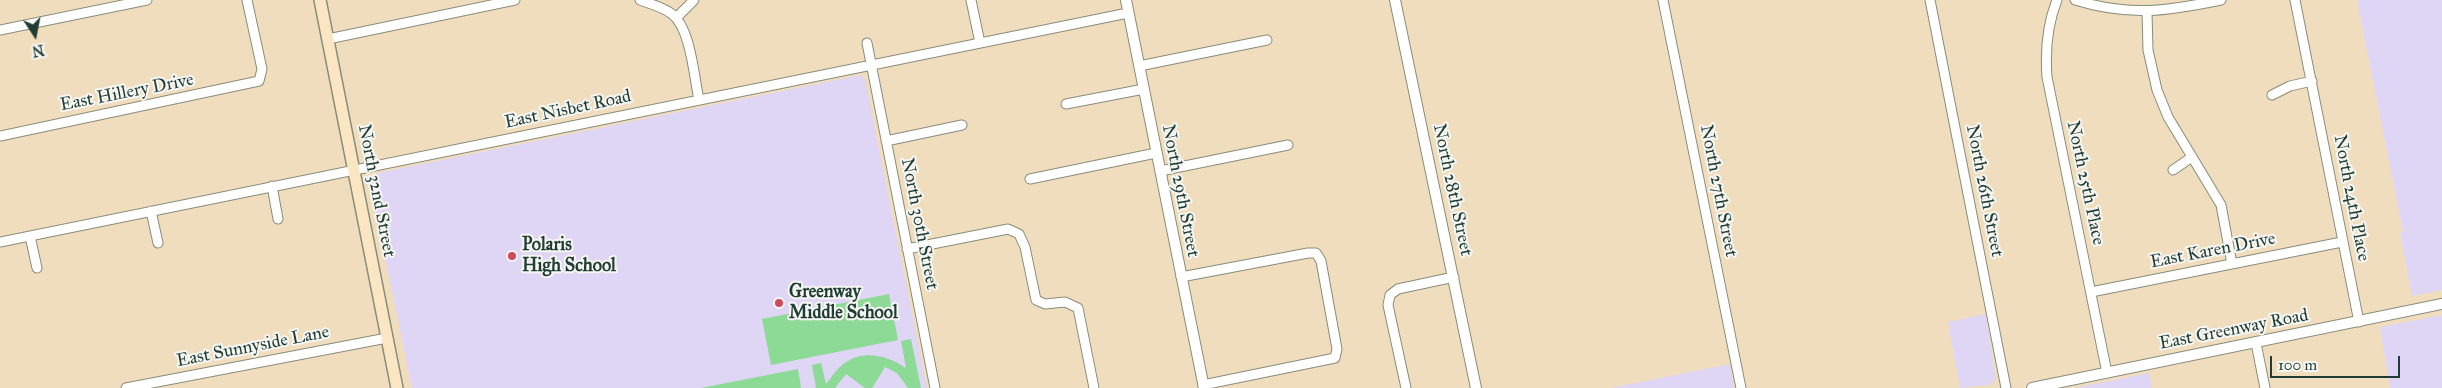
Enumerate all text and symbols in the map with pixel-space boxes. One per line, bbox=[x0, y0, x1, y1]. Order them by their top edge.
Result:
north arrow bbox=[10, 10, 60, 60]
text: N bbox=[31, 41, 45, 60]
street label: East Hillery Drive bbox=[58, 69, 196, 117]
street label: East Nisbet Road bbox=[503, 86, 633, 134]
street label: North 25th Place bbox=[2061, 119, 2109, 247]
street label: North 28th Street bbox=[1427, 122, 1477, 258]
street label: North 32nd Street bbox=[353, 123, 399, 259]
street label: North 29th Street bbox=[1157, 123, 1203, 259]
street label: North 27th Street bbox=[1695, 123, 1741, 259]
street label: North 26th Street bbox=[1961, 123, 2007, 259]
street label: North 24th Place bbox=[2328, 133, 2374, 263]
street label: North 30th Street bbox=[896, 156, 942, 292]
street label: East Karen Drive bbox=[2149, 228, 2277, 274]
place label: Polaris High School bbox=[522, 235, 616, 278]
marker: Polaris High School bbox=[506, 250, 518, 262]
place label: Greenway Middle School bbox=[789, 282, 898, 324]
marker: Greenway Middle School bbox=[773, 297, 785, 309]
street label: East Greenway Road bbox=[2158, 305, 2310, 355]
street label: East Sunnyside Lane bbox=[175, 322, 331, 372]
scale bar bbox=[2272, 346, 2402, 378]
text: 100 m bbox=[2278, 356, 2317, 374]

